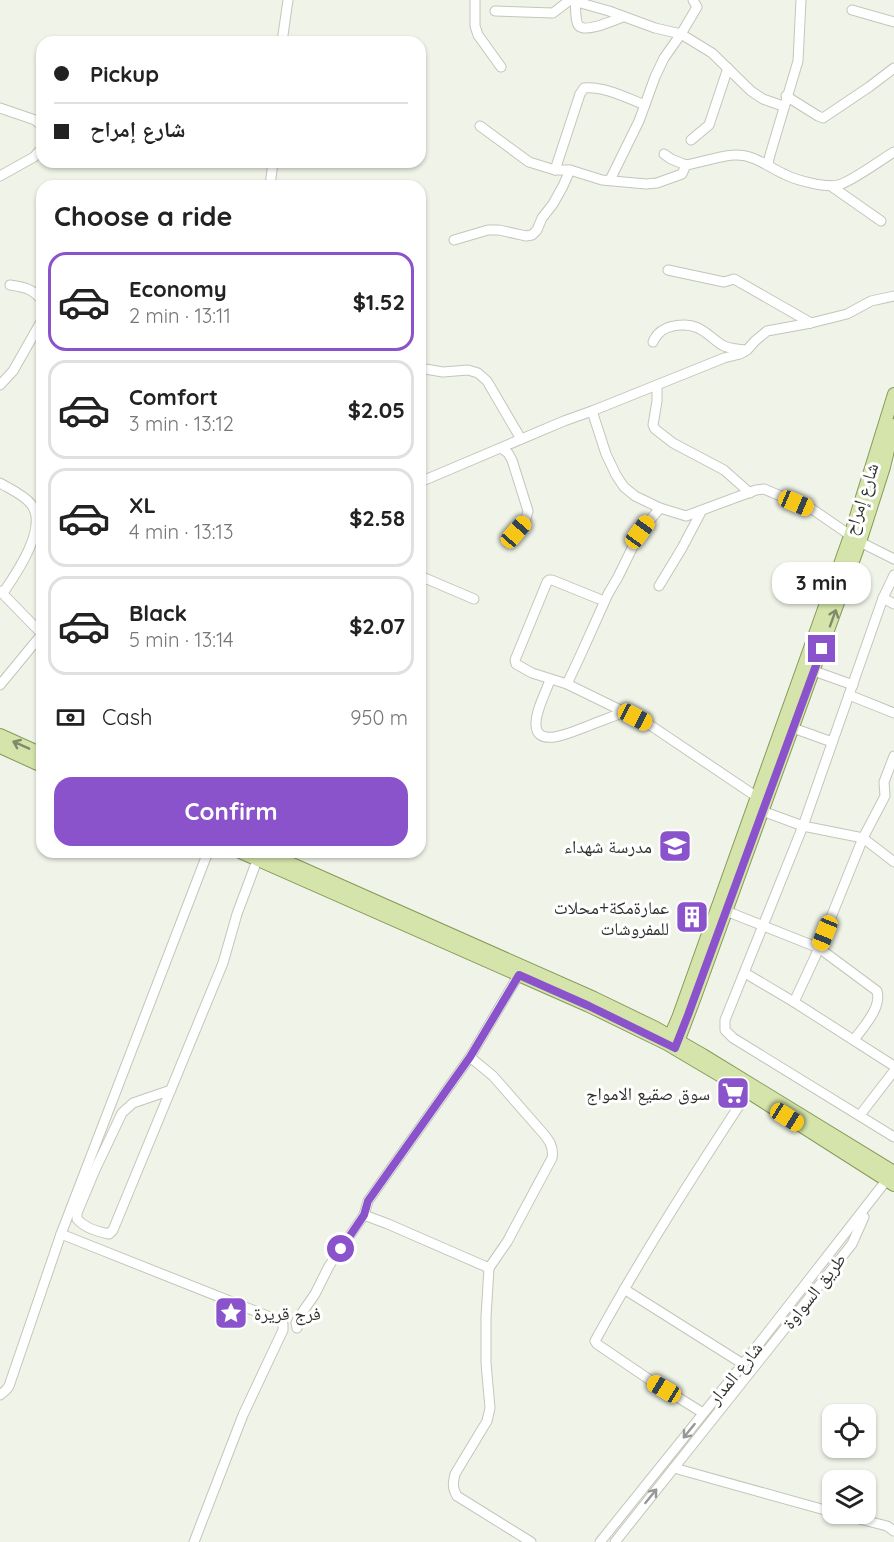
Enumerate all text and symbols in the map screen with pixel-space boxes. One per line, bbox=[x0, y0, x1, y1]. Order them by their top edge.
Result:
text: Pickup bbox=[90, 60, 159, 88]
text: شارع إمراح bbox=[90, 115, 185, 143]
text: Choose a ride bbox=[54, 199, 232, 233]
icon: car bbox=[57, 275, 111, 329]
text: Economy bbox=[129, 275, 227, 303]
text: $1.52 bbox=[353, 288, 405, 316]
text: 2 min · 13:11 bbox=[129, 303, 231, 328]
icon: car bbox=[57, 383, 111, 437]
text: Comfort bbox=[129, 383, 218, 411]
text: $2.05 bbox=[348, 396, 405, 424]
text: 3 min · 13:12 bbox=[129, 411, 234, 436]
street label: شارع إمراح bbox=[839, 460, 884, 538]
car bbox=[776, 488, 816, 518]
icon: car bbox=[57, 491, 111, 545]
text: XL bbox=[129, 491, 156, 519]
text: $2.58 bbox=[349, 504, 405, 532]
car bbox=[622, 512, 658, 552]
car bbox=[497, 513, 535, 551]
text: 4 min · 13:13 bbox=[129, 519, 233, 544]
callout: 3 min bbox=[772, 562, 872, 604]
text: 3 min bbox=[796, 570, 847, 595]
icon: car bbox=[57, 599, 111, 653]
text: Black bbox=[129, 599, 187, 627]
one-way arrow bbox=[828, 609, 839, 628]
text: $2.07 bbox=[349, 612, 405, 640]
text: 5 min · 13:14 bbox=[129, 627, 234, 652]
route end bbox=[808, 635, 835, 662]
icon: cash bbox=[54, 701, 87, 734]
car bbox=[615, 701, 655, 733]
text: Cash bbox=[102, 703, 153, 731]
text: 950 m bbox=[350, 705, 408, 730]
one-way arrow bbox=[12, 738, 30, 749]
button: Confirm bbox=[54, 777, 408, 846]
school or university icon: مدرسة شهداء bbox=[657, 828, 693, 864]
place label: مدرسة شهداء bbox=[564, 835, 652, 858]
place label: عمارةمكة+محلات للمفروشات bbox=[554, 896, 669, 940]
building icon: عمارةمكة+محلات للمفروشات bbox=[674, 899, 710, 935]
car bbox=[810, 913, 840, 953]
supermarket icon: سوق صقيع الامواج bbox=[715, 1075, 751, 1111]
place label: سوق صقيع الامواج bbox=[586, 1082, 710, 1106]
car bbox=[767, 1100, 807, 1134]
route start bbox=[327, 1235, 354, 1262]
street label: طريق السواوة bbox=[777, 1248, 851, 1334]
place icon: فرج قريرة bbox=[213, 1295, 249, 1331]
place label: فرج قريرة bbox=[254, 1302, 321, 1326]
street label: شارع المدار bbox=[702, 1337, 767, 1410]
car bbox=[644, 1372, 684, 1406]
map controls bbox=[822, 1404, 876, 1524]
button: locate bbox=[822, 1404, 876, 1458]
one-way arrow bbox=[683, 1422, 696, 1438]
button: layers bbox=[822, 1470, 876, 1524]
one-way arrow bbox=[645, 1488, 658, 1504]

